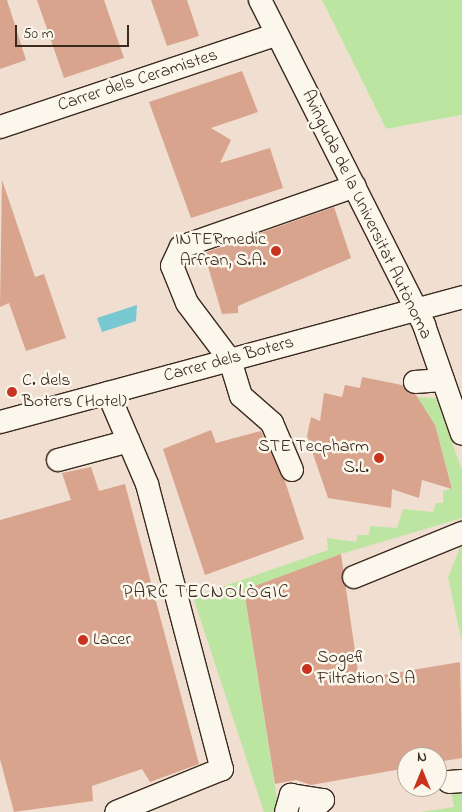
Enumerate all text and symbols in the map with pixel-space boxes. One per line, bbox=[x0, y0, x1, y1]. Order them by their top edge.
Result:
scale bar bbox=[18, 15, 131, 47]
text: 50 m bbox=[23, 23, 53, 45]
street label: Carrer dels Ceramistes bbox=[55, 45, 221, 117]
street label: Avinguda de la Universitat Autònoma bbox=[296, 87, 436, 343]
place label: INTERmedic Arfran, S.A. bbox=[175, 230, 266, 272]
marker: INTERmedic Arfran, S.A. bbox=[270, 245, 282, 257]
street label: Carrer dels Boters bbox=[161, 332, 297, 388]
place label: C. dels Boters (Hotel) bbox=[22, 371, 127, 414]
marker: C. dels Boters (Hotel) bbox=[6, 386, 18, 398]
place label: STE Tecpharm S.L. bbox=[258, 437, 369, 479]
marker: STE Tecpharm S.L. bbox=[373, 452, 385, 464]
district label: PARC TECNOLÒGIC bbox=[121, 582, 291, 604]
place label: Lacer bbox=[93, 629, 131, 651]
marker: Lacer bbox=[77, 634, 89, 646]
place label: Sogefi Filtration S A bbox=[317, 648, 415, 691]
marker: Sogefi Filtration S A bbox=[301, 663, 313, 675]
north arrow bbox=[397, 747, 447, 797]
text: N bbox=[417, 747, 427, 768]

